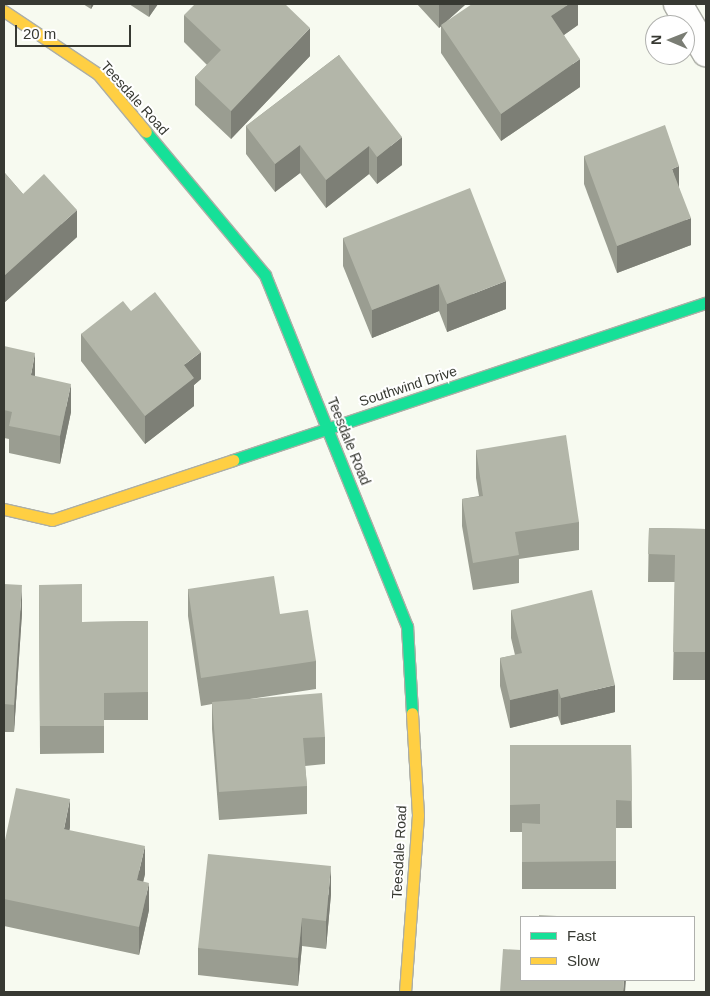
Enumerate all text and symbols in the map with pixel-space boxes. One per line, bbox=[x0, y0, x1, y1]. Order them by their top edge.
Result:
scale bar bbox=[18, 15, 134, 47]
north arrow bbox=[645, 15, 695, 65]
text: 20 m bbox=[23, 25, 56, 42]
text: N bbox=[648, 35, 664, 45]
street label: Teesdale Road bbox=[98, 58, 172, 138]
street label: Southwind Drive bbox=[357, 362, 459, 410]
street label: Teesdale Road bbox=[324, 395, 374, 487]
street label: Teesdale Road bbox=[388, 805, 410, 899]
legend bbox=[520, 916, 695, 981]
text: Fast bbox=[567, 927, 596, 944]
text: Slow bbox=[567, 952, 600, 969]

